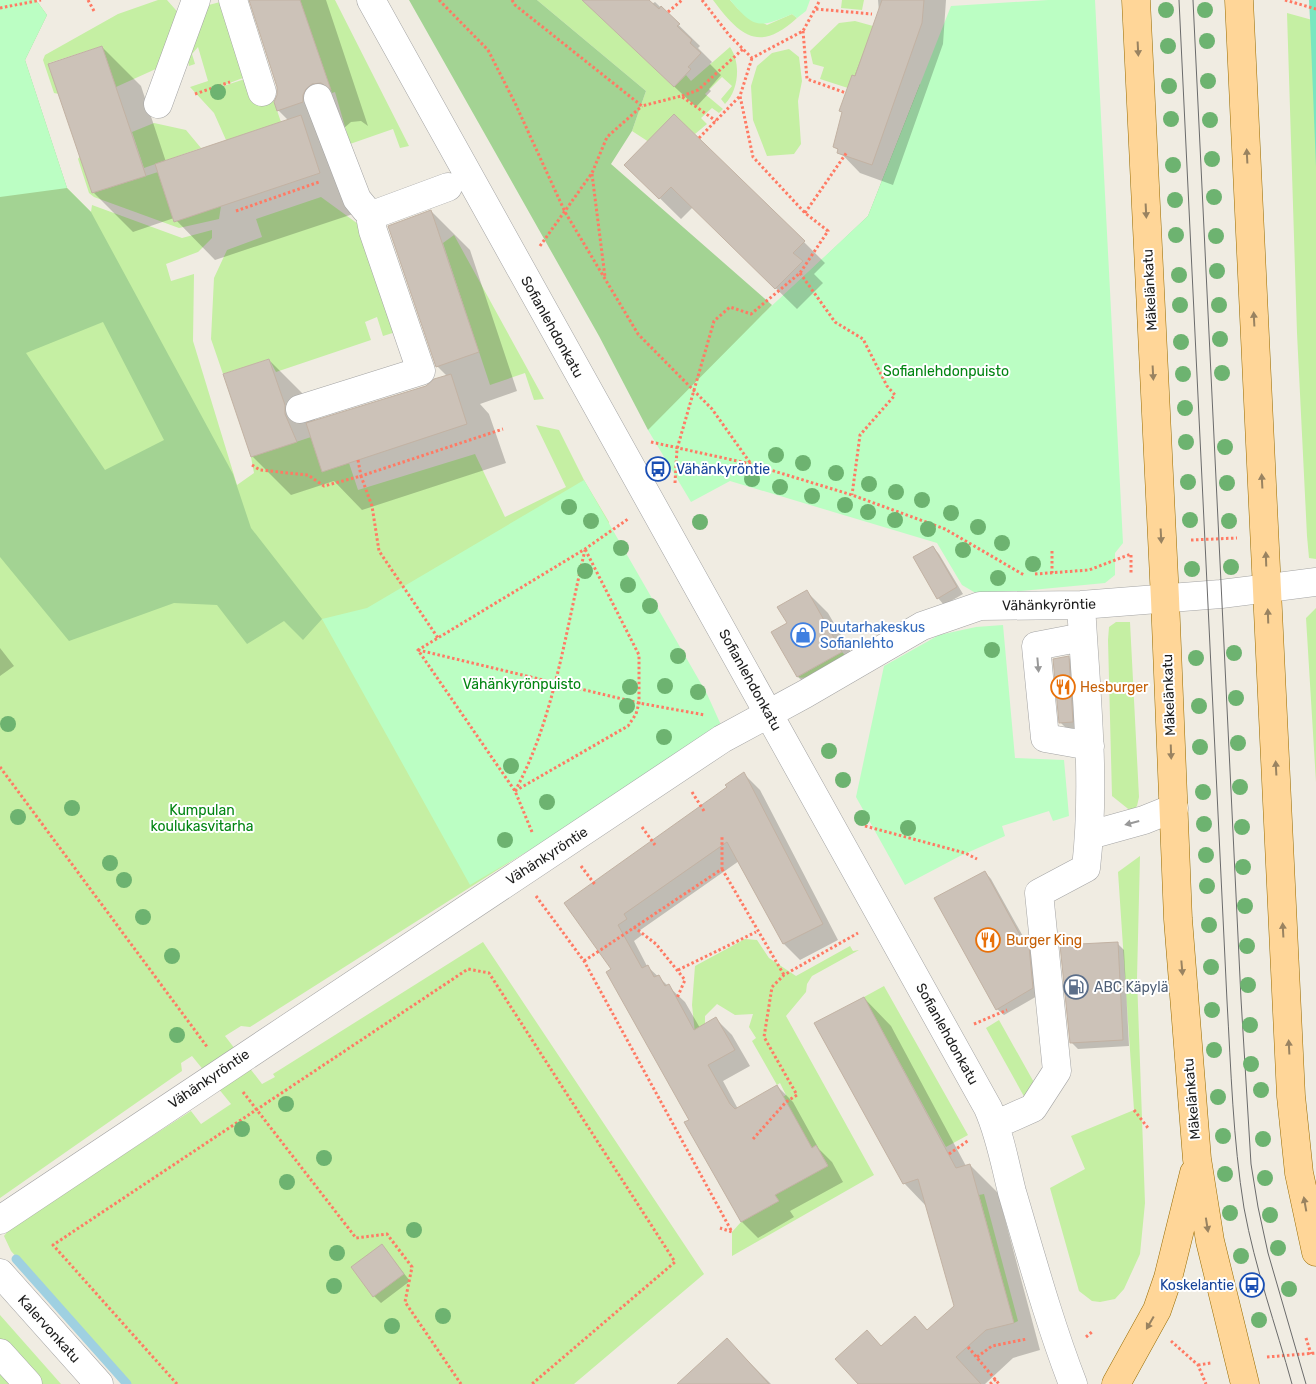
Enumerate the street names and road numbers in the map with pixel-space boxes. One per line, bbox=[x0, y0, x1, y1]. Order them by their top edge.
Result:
street label: Mäkelänkatu bbox=[1139, 249, 1161, 331]
street label: Sofianlehdonkatu bbox=[517, 273, 587, 381]
street label: Vähänkyröntie bbox=[1002, 596, 1096, 614]
street label: Sofianlehdonkatu bbox=[715, 626, 785, 734]
street label: Mäkelänkatu bbox=[1159, 654, 1179, 736]
street label: Vähänkyröntie bbox=[503, 823, 591, 889]
street label: Sofianlehdonkatu bbox=[912, 980, 982, 1088]
street label: Vähänkyröntie bbox=[165, 1046, 253, 1112]
street label: Mäkelänkatu bbox=[1180, 1058, 1204, 1140]
street label: Kalervonkatu bbox=[14, 1292, 84, 1366]

